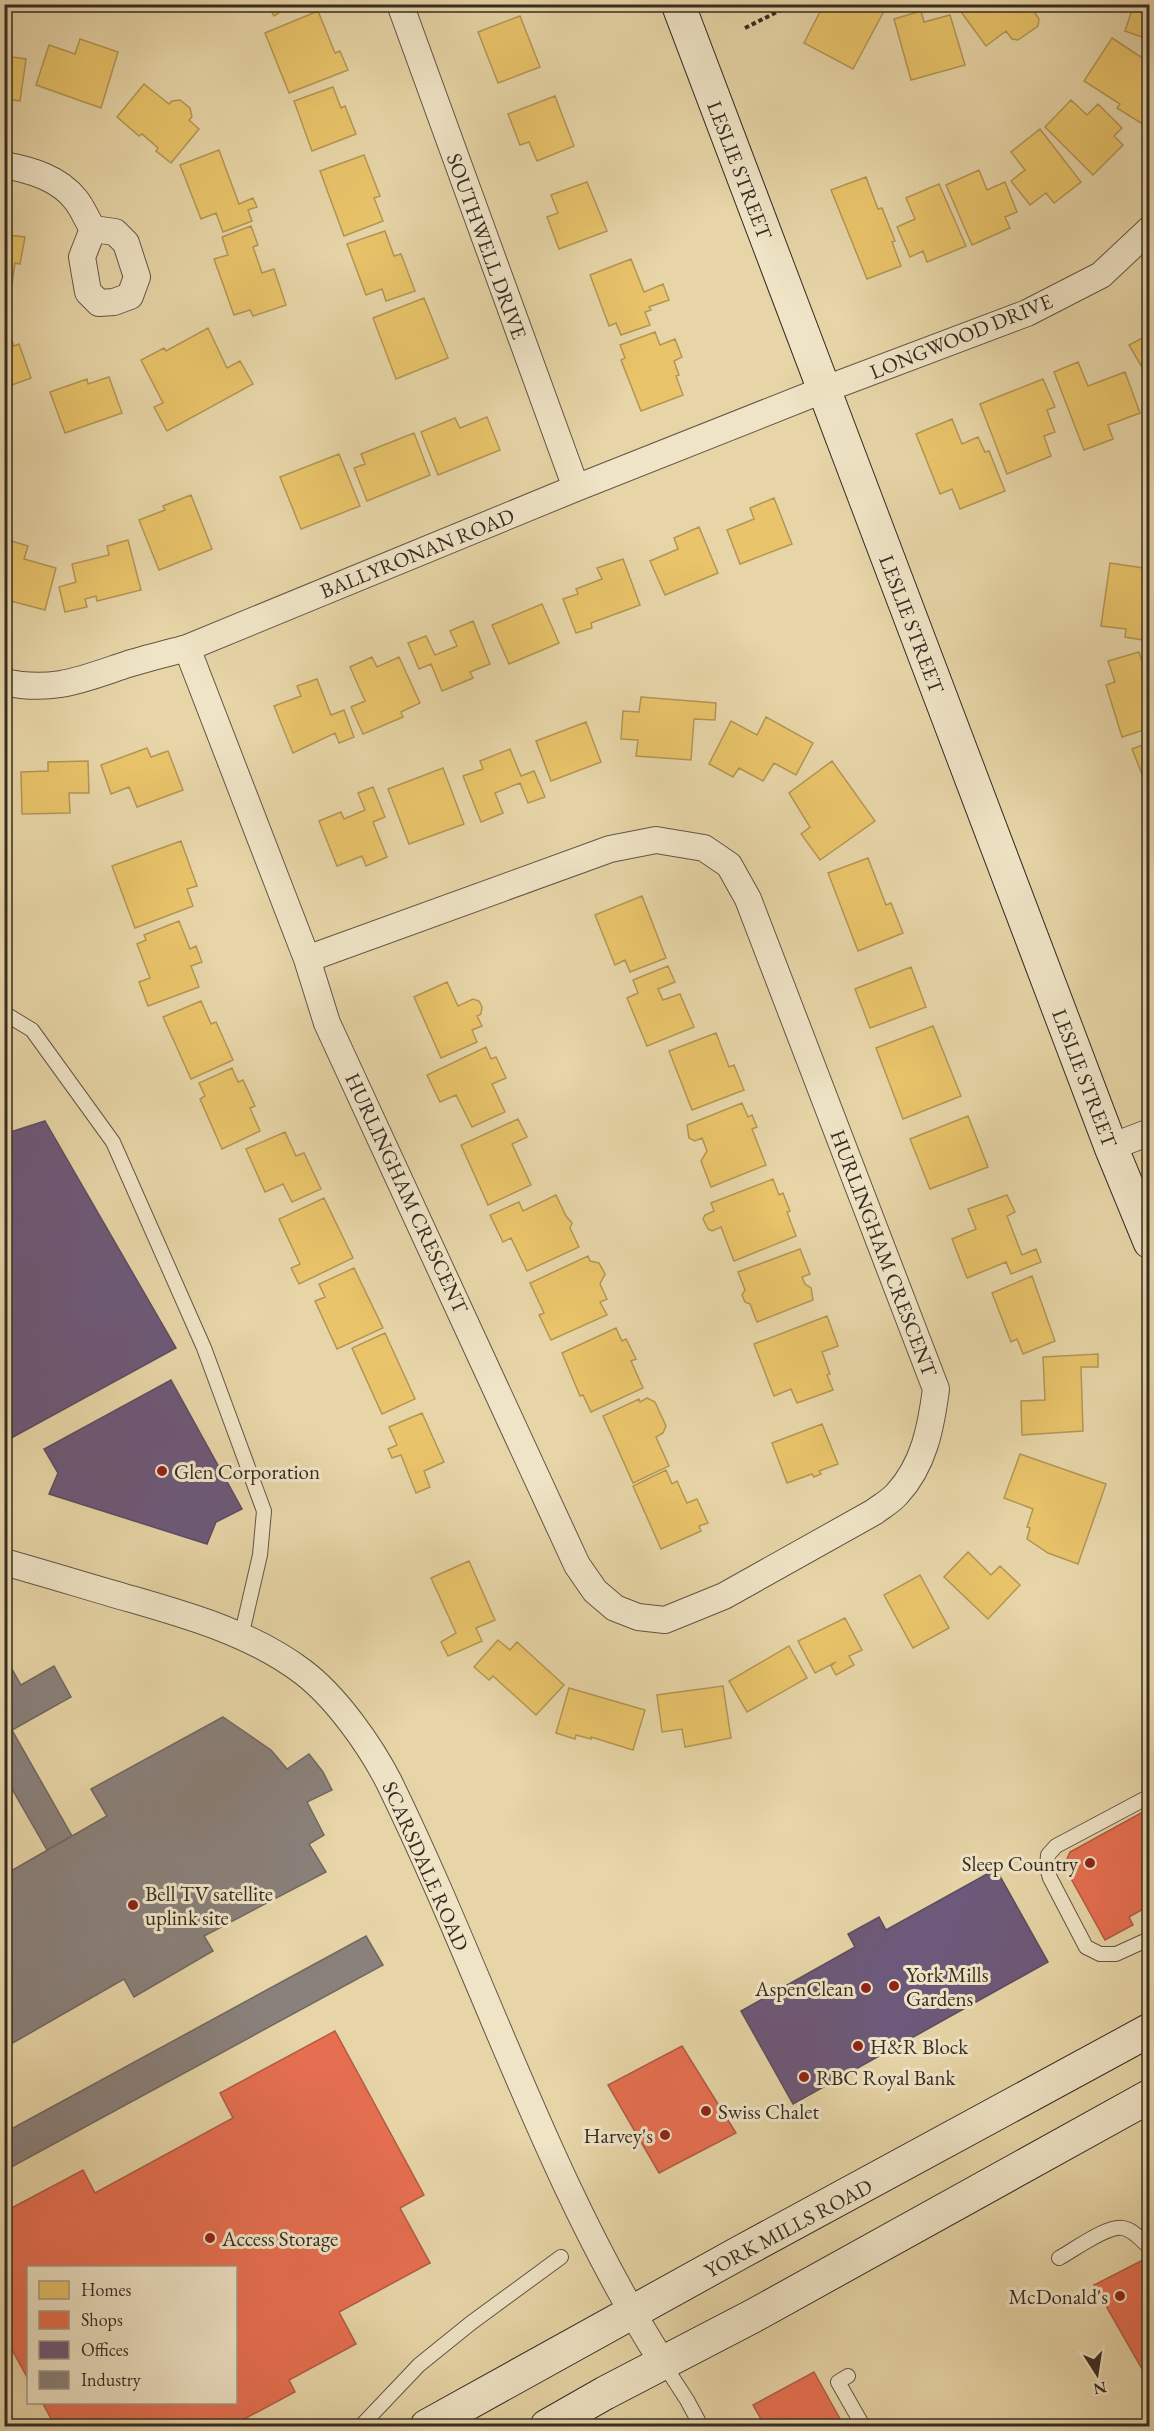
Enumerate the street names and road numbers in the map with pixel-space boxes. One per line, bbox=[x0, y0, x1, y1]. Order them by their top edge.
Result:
street label: LESLIE STREET bbox=[701, 97, 779, 244]
street label: SOUTHWELL DRIVE bbox=[441, 149, 533, 343]
street label: LONGWOOD DRIVE bbox=[866, 287, 1056, 385]
street label: BALLYRONAN ROAD bbox=[316, 502, 518, 604]
street label: LESLIE STREET bbox=[873, 551, 951, 698]
street label: LESLIE STREET bbox=[1046, 1005, 1124, 1152]
street label: HURLINGHAM CRESCENT bbox=[339, 1068, 475, 1318]
street label: HURLINGHAM CRESCENT bbox=[824, 1126, 944, 1381]
street label: SCARSDALE ROAD bbox=[377, 1777, 476, 1955]
street label: YORK MILLS ROAD bbox=[699, 2172, 877, 2284]

